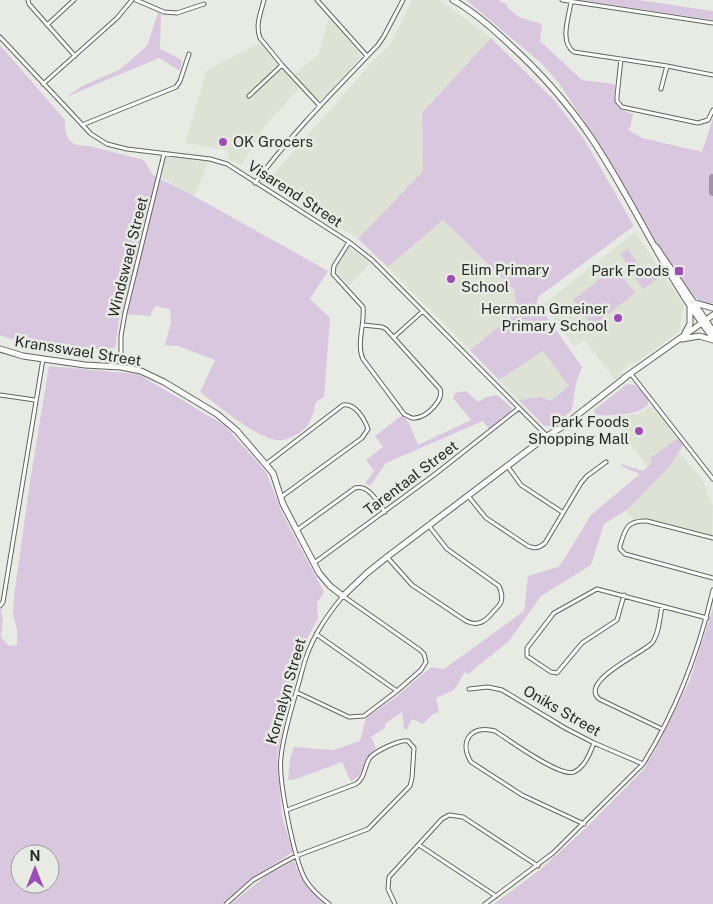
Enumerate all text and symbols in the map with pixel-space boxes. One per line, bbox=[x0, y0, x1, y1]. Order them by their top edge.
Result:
place label: OK Grocers bbox=[233, 133, 313, 150]
marker: OK Grocers bbox=[217, 136, 229, 148]
street label: Visarend Street bbox=[245, 157, 346, 230]
street label: Windswael Street bbox=[104, 195, 151, 319]
place label: Elim Primary School bbox=[461, 261, 550, 295]
place label: Park Foods bbox=[591, 262, 669, 279]
marker: Park Foods bbox=[673, 265, 685, 277]
marker: Elim Primary School bbox=[445, 273, 457, 285]
place label: Hermann Gmeiner Primary School bbox=[481, 300, 608, 334]
marker: Hermann Gmeiner Primary School bbox=[612, 312, 624, 324]
street label: Kransswael Street bbox=[13, 332, 143, 369]
place label: Park Foods Shopping Mall bbox=[528, 413, 629, 447]
marker: Park Foods Shopping Mall bbox=[633, 425, 645, 437]
street label: Tarentaal Street bbox=[360, 437, 461, 518]
street label: Kornalyn Street bbox=[262, 636, 309, 746]
street label: Oniks Street bbox=[520, 682, 604, 740]
north arrow bbox=[10, 844, 60, 894]
text: N bbox=[30, 848, 40, 864]

